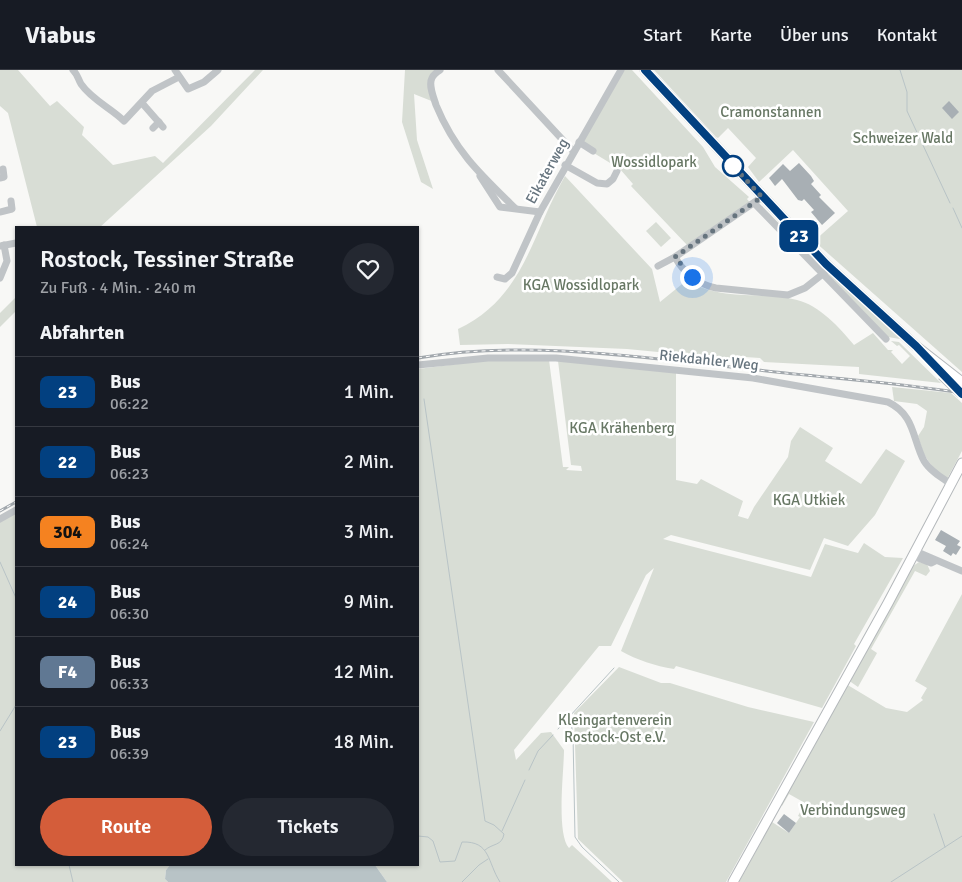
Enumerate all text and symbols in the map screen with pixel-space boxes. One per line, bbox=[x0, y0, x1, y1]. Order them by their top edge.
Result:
text: Viabus bbox=[25, 20, 96, 50]
text: Start bbox=[643, 24, 682, 46]
text: Karte bbox=[710, 24, 752, 46]
text: Über uns bbox=[780, 24, 849, 46]
text: Kontakt bbox=[877, 24, 937, 46]
park label: Cramonstannen bbox=[720, 103, 822, 121]
park label: Schweizer Wald bbox=[853, 129, 953, 147]
street label: Eikaterweg bbox=[522, 135, 572, 207]
park label: Wossidlopark bbox=[611, 153, 697, 171]
unlabelled marker bbox=[722, 155, 744, 177]
line badge: 23 bbox=[776, 220, 822, 252]
text: 23 bbox=[789, 225, 809, 247]
button: heart bbox=[342, 243, 394, 295]
text: Rostock, Tessiner Straße bbox=[40, 244, 294, 274]
your location bbox=[680, 265, 705, 290]
park label: KGA Wossidlopark bbox=[523, 276, 640, 294]
text: Zu Fuß · 4 Min. · 240 m bbox=[40, 278, 196, 298]
text: Abfahrten bbox=[40, 321, 124, 345]
street label: Riekdahler Weg bbox=[658, 346, 760, 374]
text: Bus bbox=[110, 370, 141, 394]
text: 1 Min. bbox=[344, 380, 394, 404]
text: 23 bbox=[58, 381, 77, 403]
text: 06:22 bbox=[110, 394, 149, 414]
park label: KGA Krähenberg bbox=[569, 419, 675, 437]
text: Bus bbox=[110, 440, 141, 464]
text: 2 Min. bbox=[344, 450, 394, 474]
text: 22 bbox=[58, 451, 77, 473]
text: 06:23 bbox=[110, 464, 149, 484]
park label: KGA Utkiek bbox=[773, 491, 846, 509]
text: Bus bbox=[110, 510, 141, 534]
text: 3 Min. bbox=[344, 520, 394, 544]
text: 304 bbox=[53, 521, 82, 543]
text: 06:24 bbox=[110, 534, 149, 554]
text: Bus bbox=[110, 580, 141, 604]
text: 9 Min. bbox=[344, 590, 394, 614]
text: 24 bbox=[58, 591, 77, 613]
text: 06:30 bbox=[110, 604, 149, 624]
text: Bus bbox=[110, 650, 141, 674]
text: 12 Min. bbox=[333, 660, 394, 684]
text: F4 bbox=[58, 661, 77, 683]
text: 06:33 bbox=[110, 674, 149, 694]
park label: Kleingartenverein Rostock-Ost e.V. bbox=[558, 711, 672, 746]
text: Bus bbox=[110, 720, 141, 744]
text: 18 Min. bbox=[333, 730, 394, 754]
text: 23 bbox=[58, 731, 77, 753]
text: 06:39 bbox=[110, 744, 149, 764]
button: Route bbox=[40, 798, 212, 856]
button: Tickets bbox=[222, 798, 394, 856]
park label: Verbindungsweg bbox=[800, 801, 906, 819]

